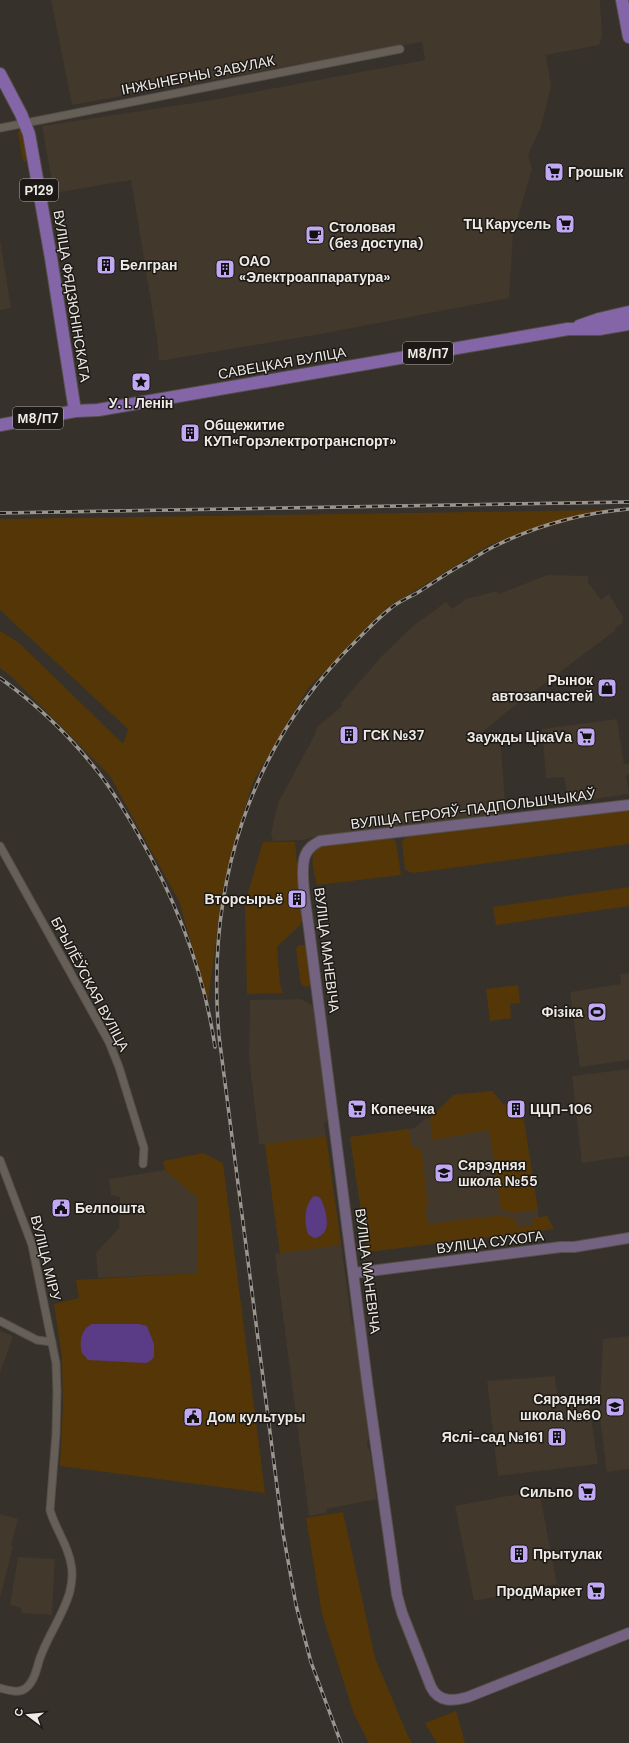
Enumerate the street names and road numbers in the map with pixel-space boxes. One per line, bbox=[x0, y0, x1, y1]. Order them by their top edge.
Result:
street label: ІНЖЫНЕРНЫ ЗАВУЛАК bbox=[120, 51, 277, 99]
road number: Р129 bbox=[20, 179, 58, 201]
street label: ВУЛІЦА ФЯДЗЮНІНСКАГА bbox=[50, 209, 95, 384]
road number: М8/П7 bbox=[403, 342, 453, 364]
street label: САВЕЦКАЯ ВУЛІЦА bbox=[217, 343, 348, 383]
road number: М8/П7 bbox=[13, 407, 63, 429]
street label: ВУЛІЦА ГЕРОЯЎ-ПАДПОЛЬШЧЫКАЎ bbox=[350, 785, 596, 833]
street label: ВУЛІЦА МАНЕВІЧА bbox=[310, 886, 344, 1014]
street label: БРЫЛЁЎСКАЯ ВУЛІЦА bbox=[47, 914, 133, 1055]
street label: ВУЛІЦА МАНЕВІЧА bbox=[351, 1207, 385, 1335]
street label: ВУЛІЦА МІРУ bbox=[27, 1213, 65, 1303]
street label: ВУЛІЦА СУХОГА bbox=[435, 1226, 545, 1258]

